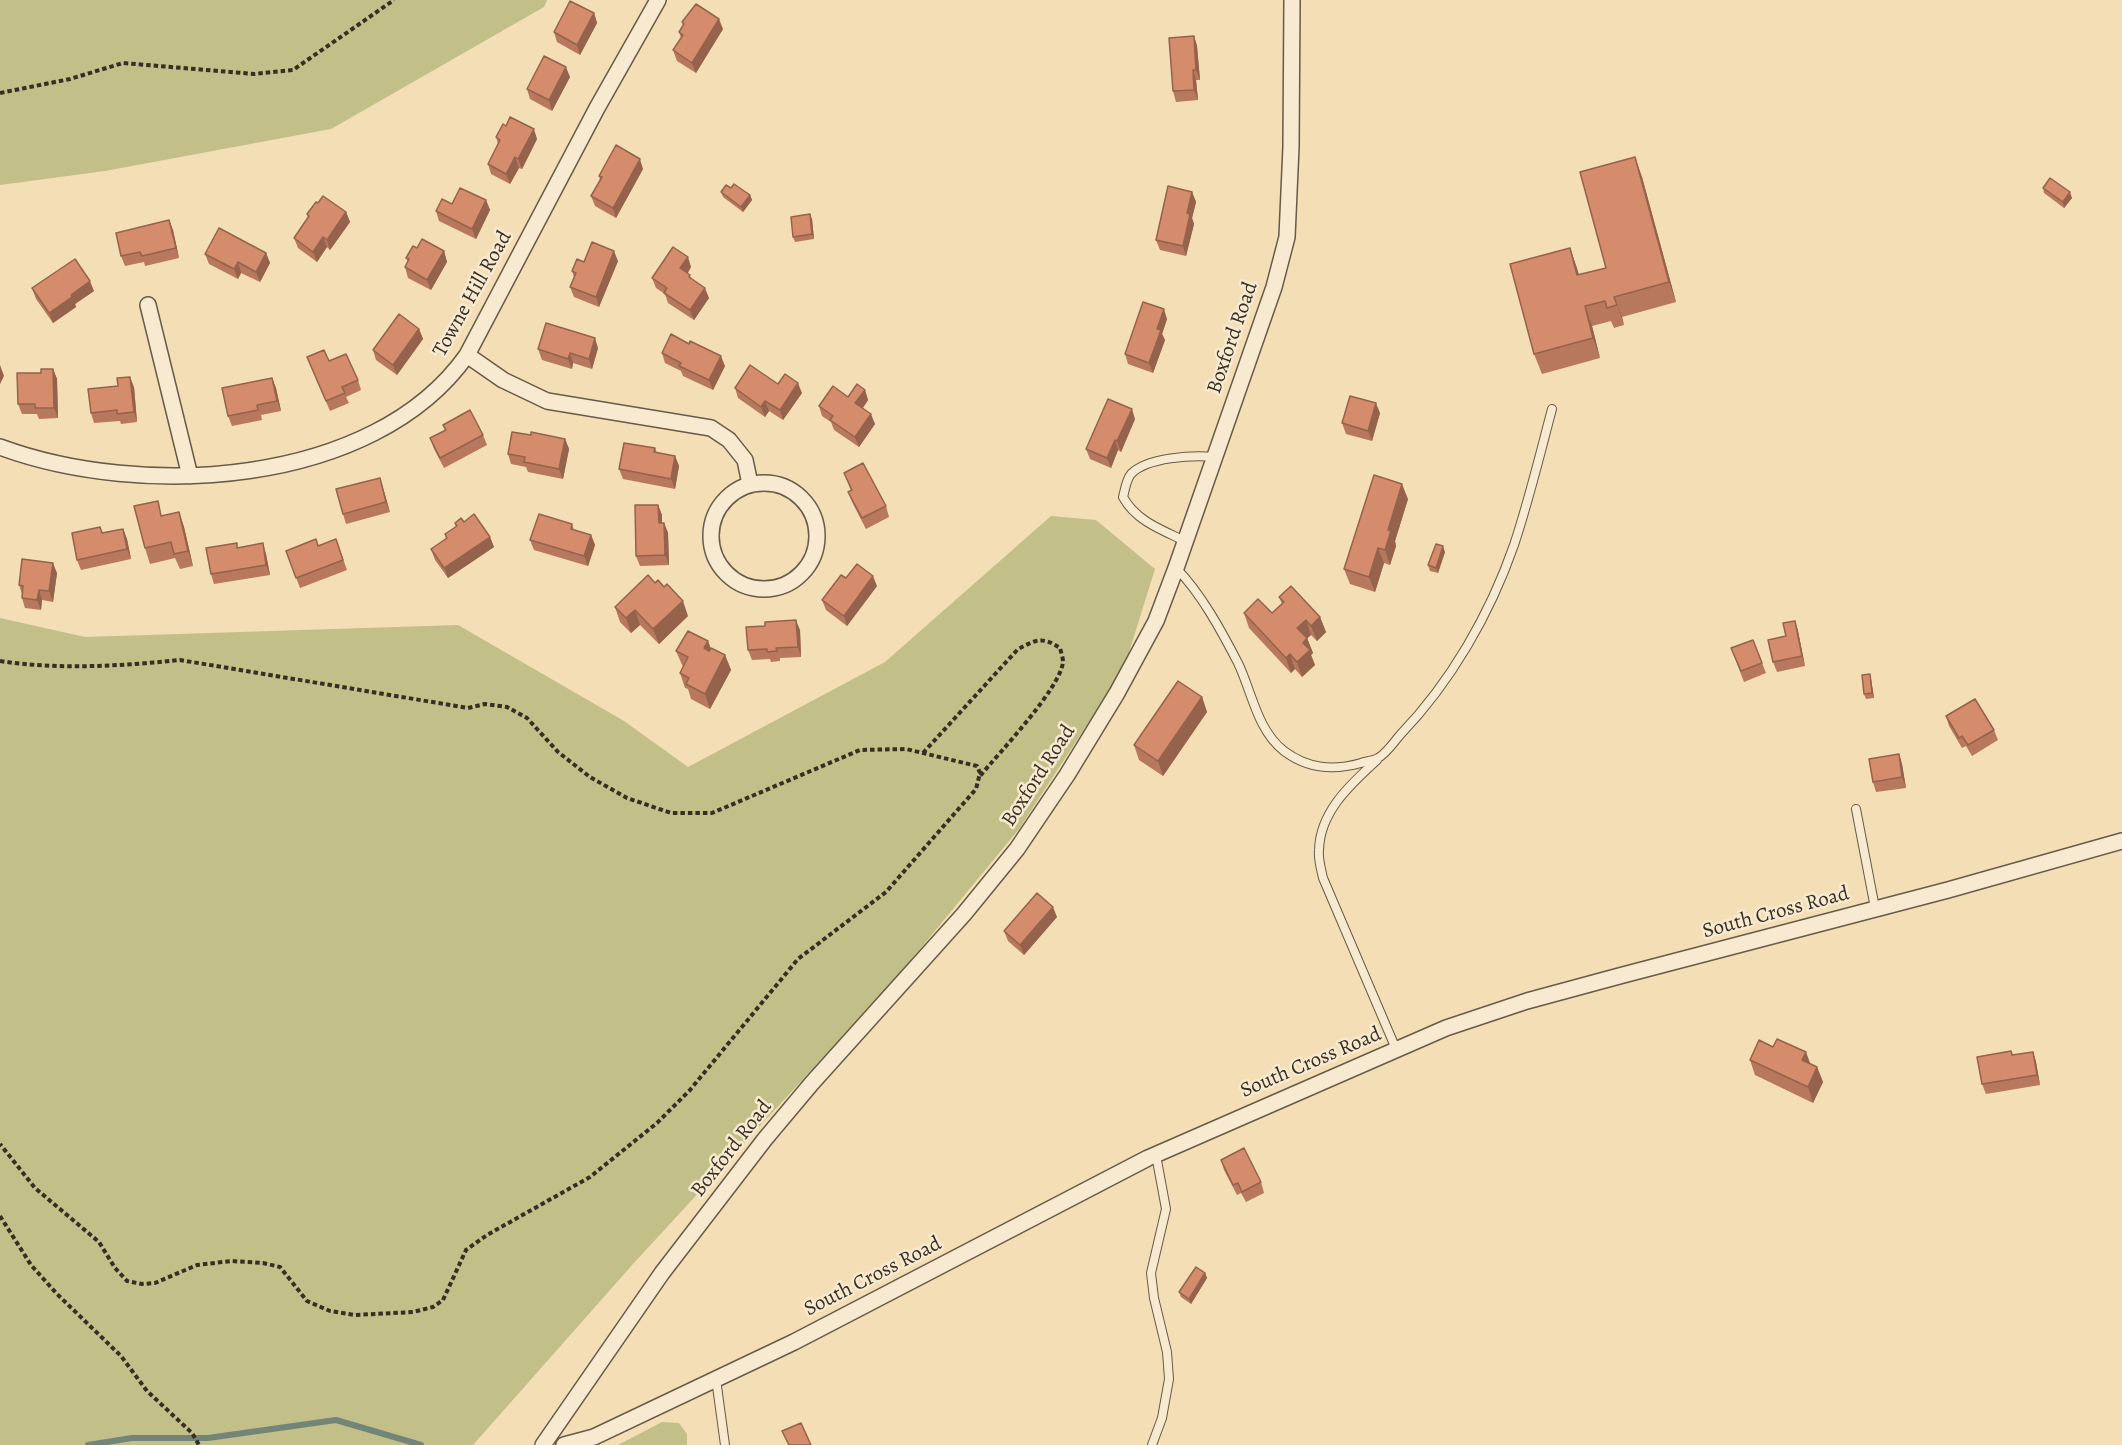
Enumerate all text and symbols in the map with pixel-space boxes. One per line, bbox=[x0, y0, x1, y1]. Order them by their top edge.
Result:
street label: Towne Hill Road bbox=[428, 227, 518, 361]
street label: Boxford Road bbox=[1202, 279, 1264, 397]
street label: Boxford Road bbox=[997, 720, 1081, 832]
street label: South Cross Road bbox=[1700, 881, 1852, 945]
street label: South Cross Road bbox=[1237, 1022, 1385, 1104]
street label: Boxford Road bbox=[686, 1095, 778, 1203]
street label: South Cross Road bbox=[800, 1232, 946, 1322]

